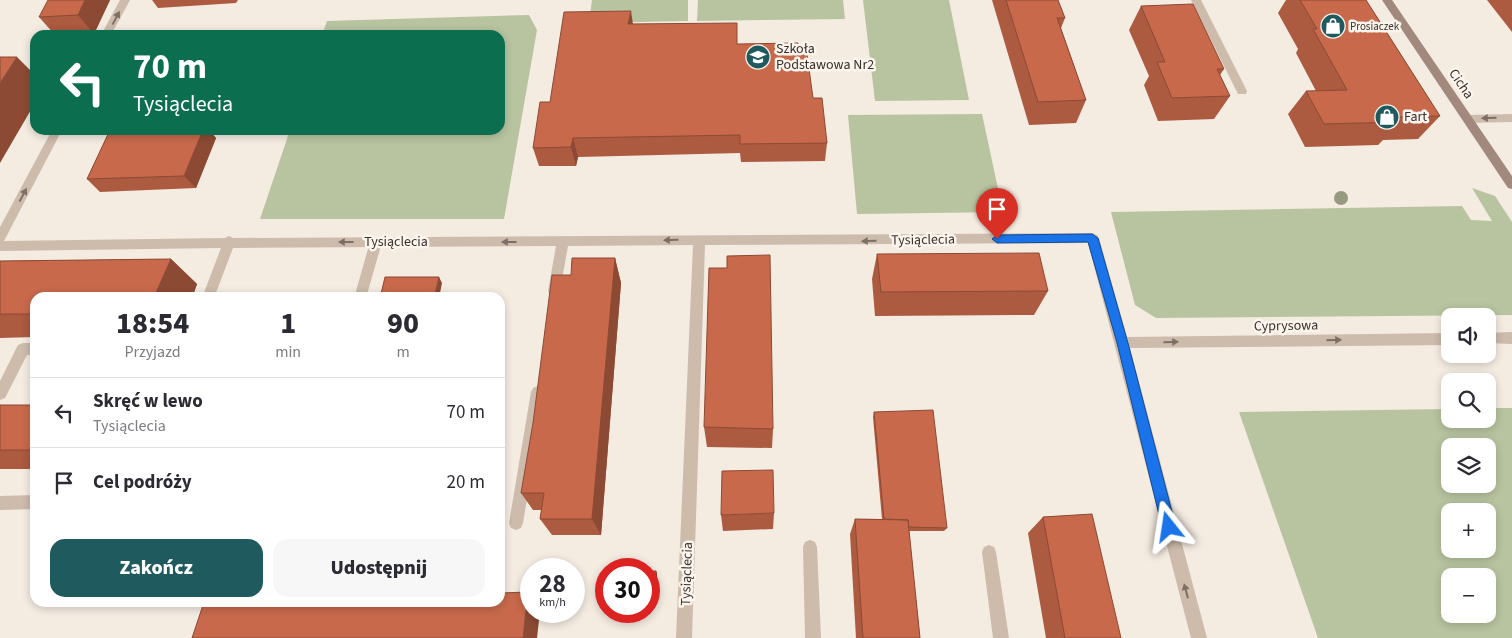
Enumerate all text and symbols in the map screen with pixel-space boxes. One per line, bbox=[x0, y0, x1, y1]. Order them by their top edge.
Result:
one-way arrow bbox=[112, 10, 120, 25]
shop icon: Prosiaczek bbox=[1320, 13, 1346, 39]
place label: Prosiaczek bbox=[1350, 19, 1400, 34]
place label: Szkoła Podstawowa Nr2 bbox=[776, 39, 874, 75]
text: 70 m bbox=[133, 42, 207, 92]
school or university icon: Szkoła Podstawowa Nr2 bbox=[745, 44, 771, 70]
icon: left bbox=[50, 50, 115, 115]
street label: Cicha bbox=[1444, 65, 1478, 103]
text: Tysiąclecia bbox=[133, 88, 233, 120]
shop icon: Fart bbox=[1374, 104, 1400, 130]
place label: Fart bbox=[1404, 107, 1427, 127]
one-way arrow bbox=[1481, 115, 1497, 123]
one-way arrow bbox=[19, 187, 27, 202]
pin bbox=[976, 188, 1018, 239]
icon: arrive bbox=[983, 195, 1011, 223]
street label: Tysiąclecia bbox=[891, 229, 955, 251]
street label: Tysiąclecia bbox=[364, 232, 428, 252]
one-way arrow bbox=[663, 237, 679, 245]
one-way arrow bbox=[861, 237, 877, 245]
one-way arrow bbox=[338, 238, 354, 246]
one-way arrow bbox=[501, 238, 517, 246]
text: 18:54 bbox=[116, 302, 189, 345]
text: 1 bbox=[280, 302, 296, 345]
text: 90 bbox=[387, 302, 419, 345]
map controls bbox=[1441, 308, 1496, 623]
button: sound bbox=[1441, 308, 1496, 363]
street label: Cyprysowa bbox=[1254, 315, 1318, 337]
one-way arrow bbox=[1326, 336, 1342, 344]
one-way arrow bbox=[1163, 338, 1179, 346]
text: Przyjazd bbox=[125, 341, 181, 363]
text: min bbox=[275, 341, 301, 363]
text: m bbox=[396, 341, 410, 363]
button: search bbox=[1441, 373, 1496, 428]
text: Skręć w lewo bbox=[93, 388, 203, 415]
icon: left bbox=[50, 399, 78, 427]
text: 70 m bbox=[447, 399, 485, 426]
text: Tysiąclecia bbox=[93, 415, 166, 437]
button: layers bbox=[1441, 438, 1496, 493]
icon: arrive bbox=[50, 469, 78, 497]
text: Cel podróży bbox=[93, 469, 192, 496]
text: 20 m bbox=[447, 469, 485, 496]
position arrow bbox=[1142, 500, 1194, 552]
button: + bbox=[1441, 503, 1496, 558]
button: Zakończ bbox=[50, 539, 263, 597]
button: Udostępnij bbox=[273, 539, 485, 597]
street label: Tysiąclecia bbox=[676, 542, 698, 606]
speed limit sign: 30 bbox=[595, 558, 660, 623]
text: 28 bbox=[539, 566, 566, 602]
button: − bbox=[1441, 568, 1496, 623]
one-way arrow bbox=[1182, 583, 1190, 598]
text: km/h bbox=[539, 594, 566, 611]

